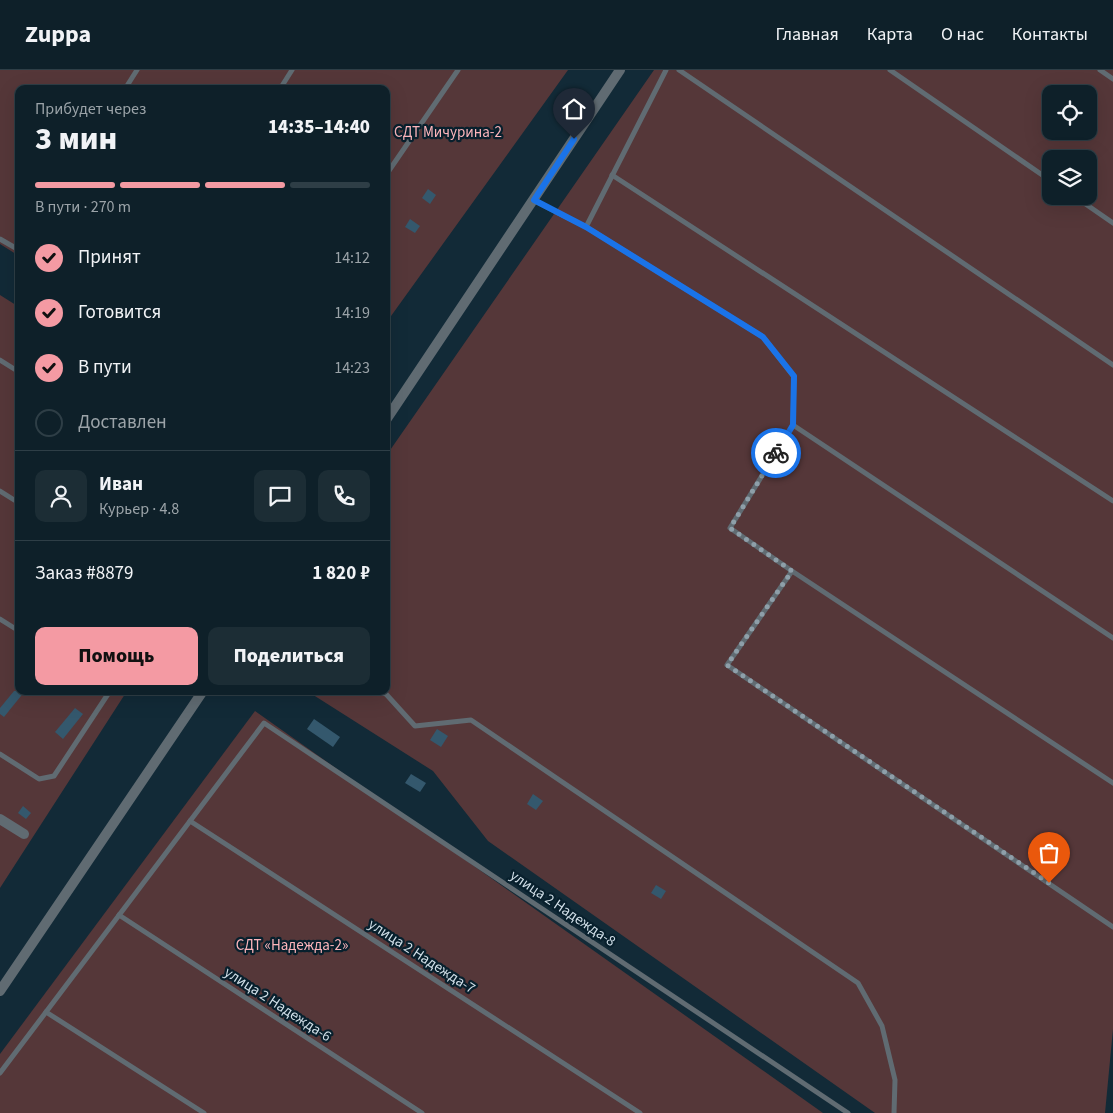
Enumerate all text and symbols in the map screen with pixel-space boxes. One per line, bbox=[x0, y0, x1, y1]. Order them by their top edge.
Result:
text: Zuppa bbox=[25, 17, 91, 52]
text: Главная bbox=[776, 22, 839, 47]
text: Карта bbox=[867, 22, 913, 47]
text: О нас bbox=[941, 22, 984, 47]
text: Контакты bbox=[1012, 22, 1088, 47]
map controls bbox=[1042, 85, 1097, 205]
button: locate bbox=[1042, 85, 1097, 140]
pin bbox=[553, 88, 595, 139]
icon: home bbox=[560, 95, 588, 123]
text: Прибудет через bbox=[35, 98, 146, 120]
text: 14:35–14:40 bbox=[268, 114, 370, 141]
text: 3 мин bbox=[35, 116, 117, 162]
park label: СДТ Мичурина-2 bbox=[394, 122, 502, 143]
button: layers bbox=[1042, 150, 1097, 205]
text: В пути · 270 m bbox=[35, 196, 131, 218]
icon: check bbox=[35, 244, 63, 272]
text: Принят bbox=[78, 244, 141, 271]
text: 14:12 bbox=[334, 247, 370, 269]
icon: check bbox=[35, 299, 63, 327]
text: Готовится bbox=[78, 299, 161, 326]
text: 14:19 bbox=[334, 302, 370, 324]
icon: check bbox=[35, 354, 63, 382]
text: В пути bbox=[78, 354, 132, 381]
text: 14:23 bbox=[334, 357, 370, 379]
text: Доставлен bbox=[78, 409, 167, 436]
courier bbox=[751, 428, 801, 478]
icon: bike bbox=[762, 439, 790, 467]
button: person bbox=[35, 470, 87, 522]
button: chat bbox=[254, 470, 306, 522]
button: phone bbox=[318, 470, 370, 522]
text: Иван bbox=[99, 471, 143, 498]
text: Курьер · 4.8 bbox=[99, 498, 179, 520]
text: Заказ #8879 bbox=[35, 560, 134, 587]
text: 1 820 ₽ bbox=[312, 560, 370, 587]
button: Помощь bbox=[35, 627, 198, 685]
button: Поделиться bbox=[208, 627, 370, 685]
pin bbox=[1028, 832, 1070, 883]
icon: bag bbox=[1035, 839, 1063, 867]
street label: улица 2 Надежда-8 bbox=[506, 865, 620, 952]
street label: улица 2 Надежда-7 bbox=[364, 914, 479, 999]
park label: СДТ «Надежда-2» bbox=[236, 935, 348, 956]
street label: улица 2 Надежда-6 bbox=[220, 962, 335, 1047]

